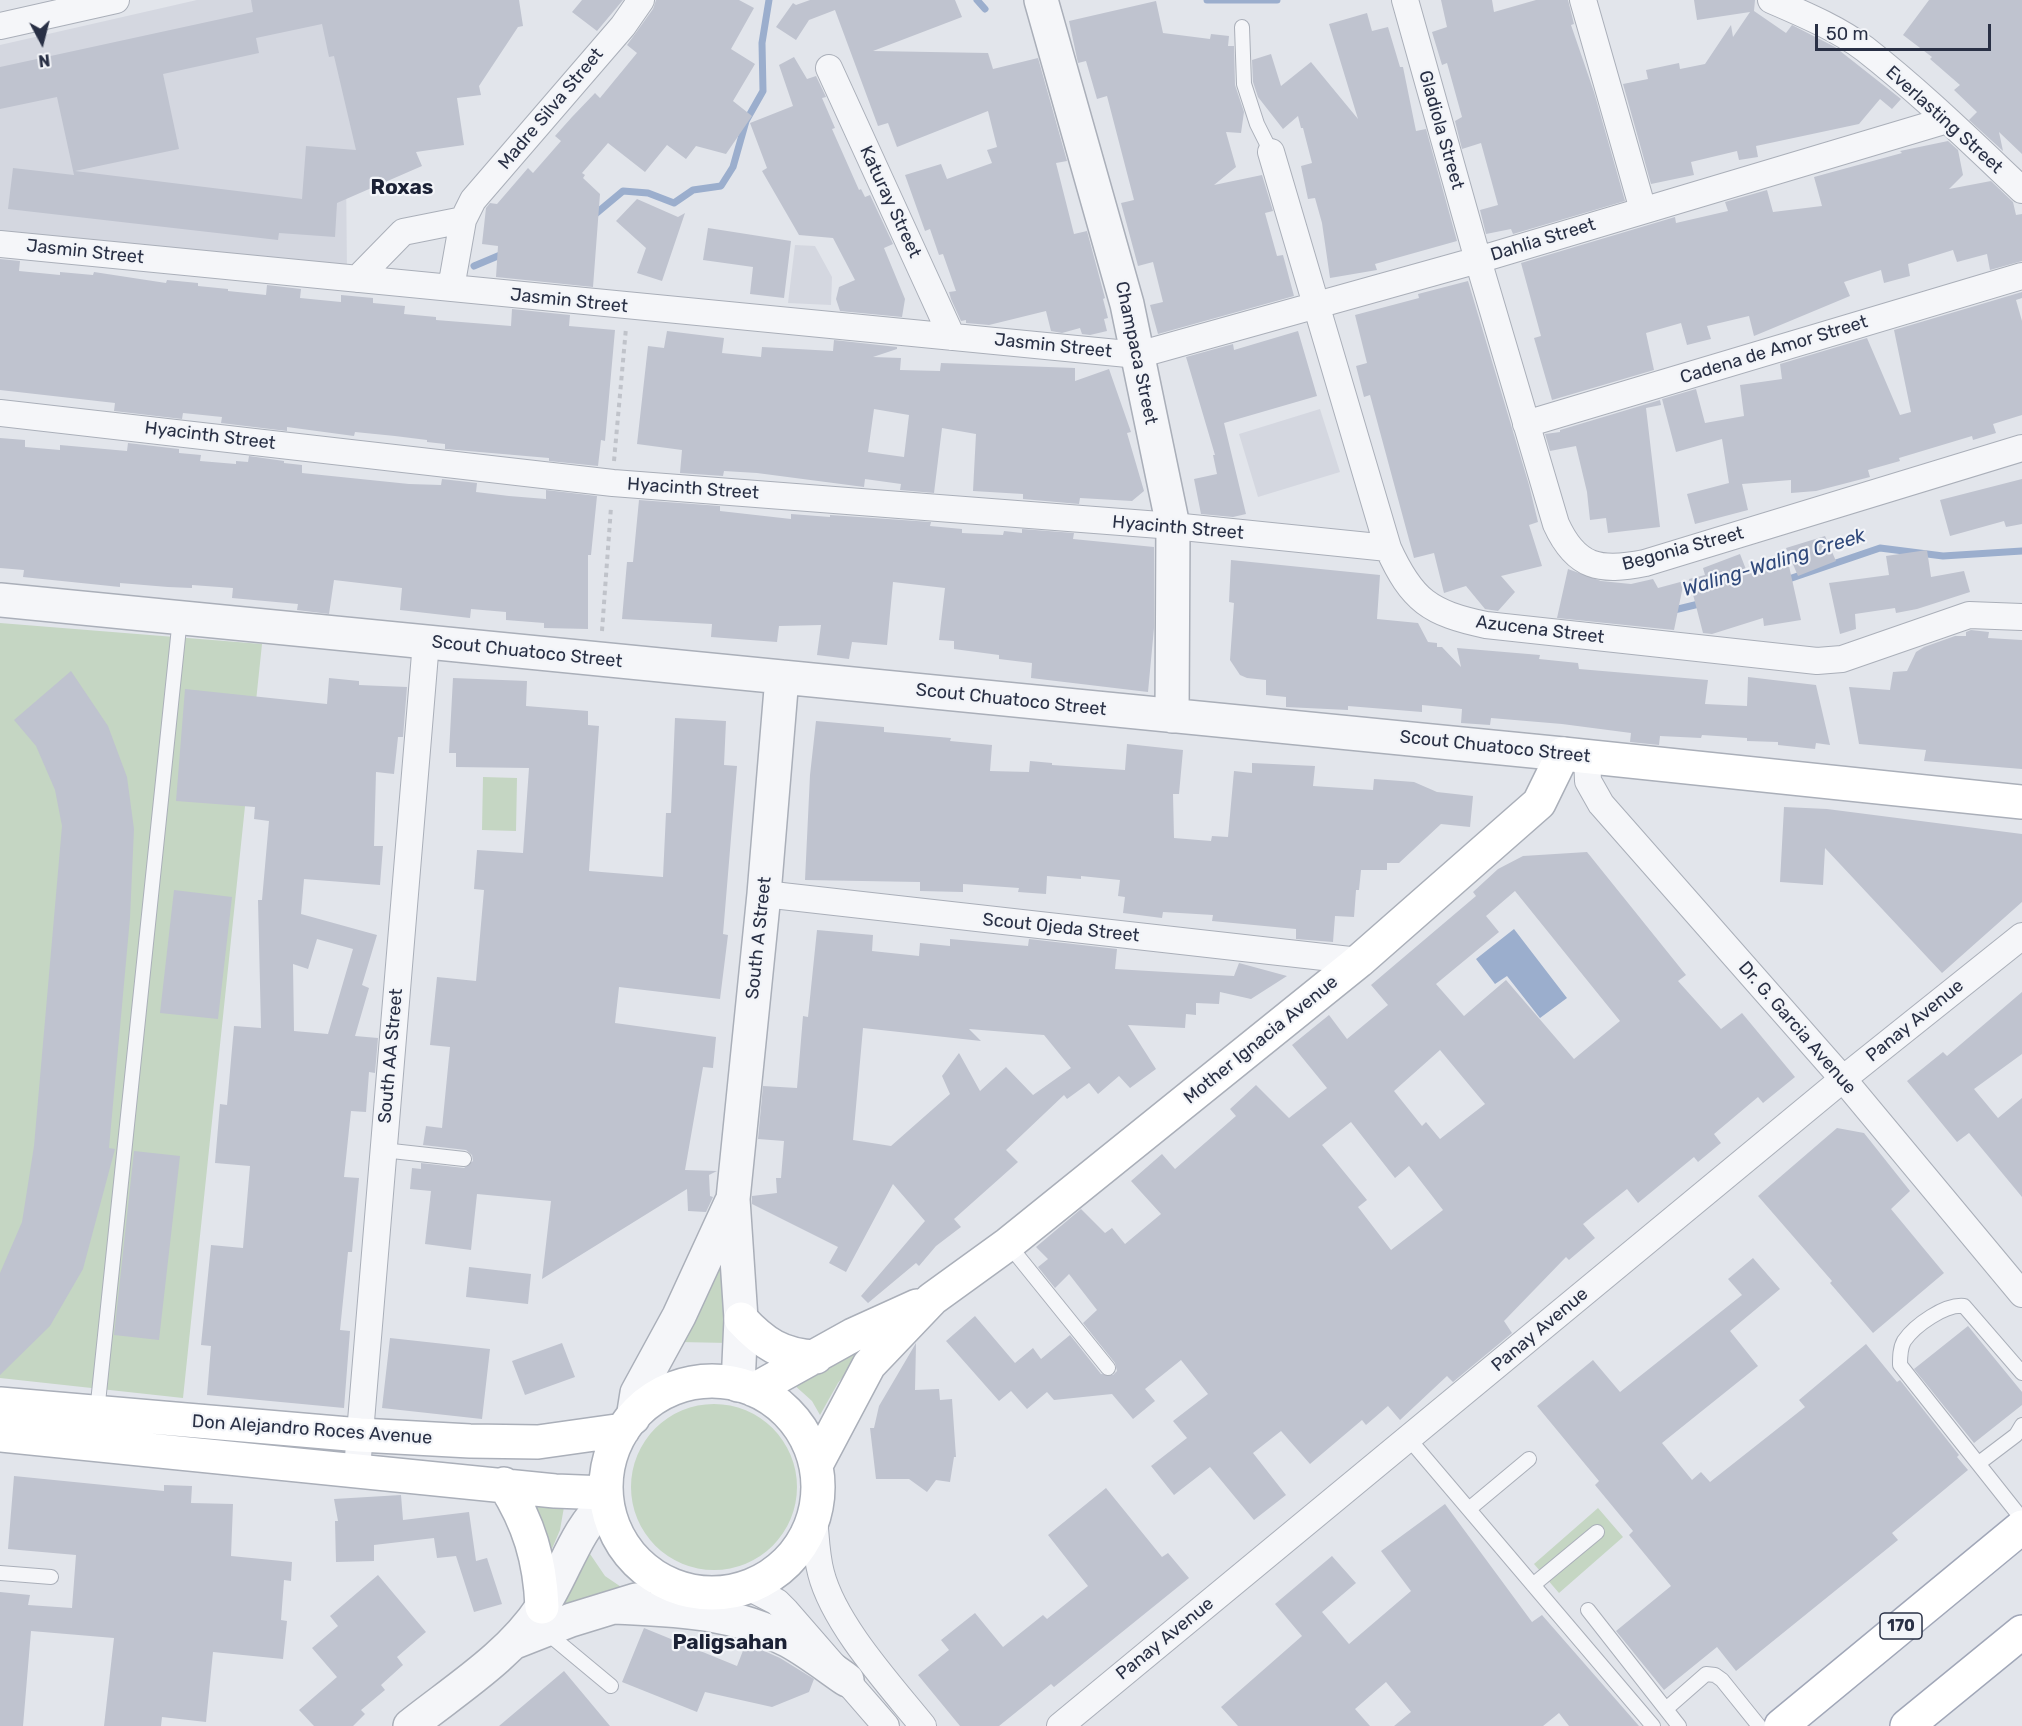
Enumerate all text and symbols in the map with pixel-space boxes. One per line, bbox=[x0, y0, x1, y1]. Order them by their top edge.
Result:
north arrow bbox=[12, 12, 72, 72]
scale bar bbox=[1818, 12, 1994, 50]
text: 50 m bbox=[1826, 23, 1869, 45]
street label: Madre Silva Street bbox=[494, 44, 608, 174]
text: N bbox=[37, 50, 51, 70]
street label: Everlasting Street bbox=[1881, 62, 2007, 178]
street label: Gladiola Street bbox=[1414, 68, 1468, 192]
street label: Katuray Street bbox=[855, 143, 925, 261]
district label: Roxas bbox=[371, 175, 433, 201]
street label: Dahlia Street bbox=[1488, 214, 1598, 266]
street label: Jasmin Street bbox=[25, 235, 145, 269]
street label: Champaca Street bbox=[1110, 279, 1162, 427]
street label: Jasmin Street bbox=[509, 284, 629, 318]
street label: Cadena de Amor Street bbox=[1678, 311, 1870, 389]
street label: Jasmin Street bbox=[993, 329, 1113, 363]
street label: Hyacinth Street bbox=[143, 417, 277, 455]
street label: Hyacinth Street bbox=[626, 474, 760, 504]
street label: Hyacinth Street bbox=[1111, 511, 1245, 545]
street label: Begonia Street bbox=[1620, 522, 1746, 576]
water label: Waling-Waling Creek bbox=[1680, 524, 1868, 602]
street label: Azucena Street bbox=[1474, 611, 1606, 649]
street label: Scout Chuatoco Street bbox=[431, 631, 623, 673]
street label: Scout Chuatoco Street bbox=[915, 679, 1107, 721]
street label: Scout Chuatoco Street bbox=[1399, 726, 1591, 768]
street label: South A Street bbox=[742, 876, 776, 1000]
street label: Scout Ojeda Street bbox=[981, 909, 1141, 947]
street label: Dr. G. Garcia Avenue bbox=[1734, 957, 1860, 1099]
street label: Mother Ignacia Avenue bbox=[1180, 971, 1342, 1109]
street label: Panay Avenue bbox=[1862, 975, 1968, 1067]
street label: South AA Street bbox=[374, 988, 408, 1124]
street label: Panay Avenue bbox=[1487, 1283, 1593, 1377]
street label: Don Alejandro Roces Avenue bbox=[191, 1411, 433, 1449]
street label: Panay Avenue bbox=[1112, 1593, 1218, 1685]
road number: 170 bbox=[1880, 1613, 1922, 1639]
district label: Paligsahan bbox=[672, 1630, 788, 1656]

